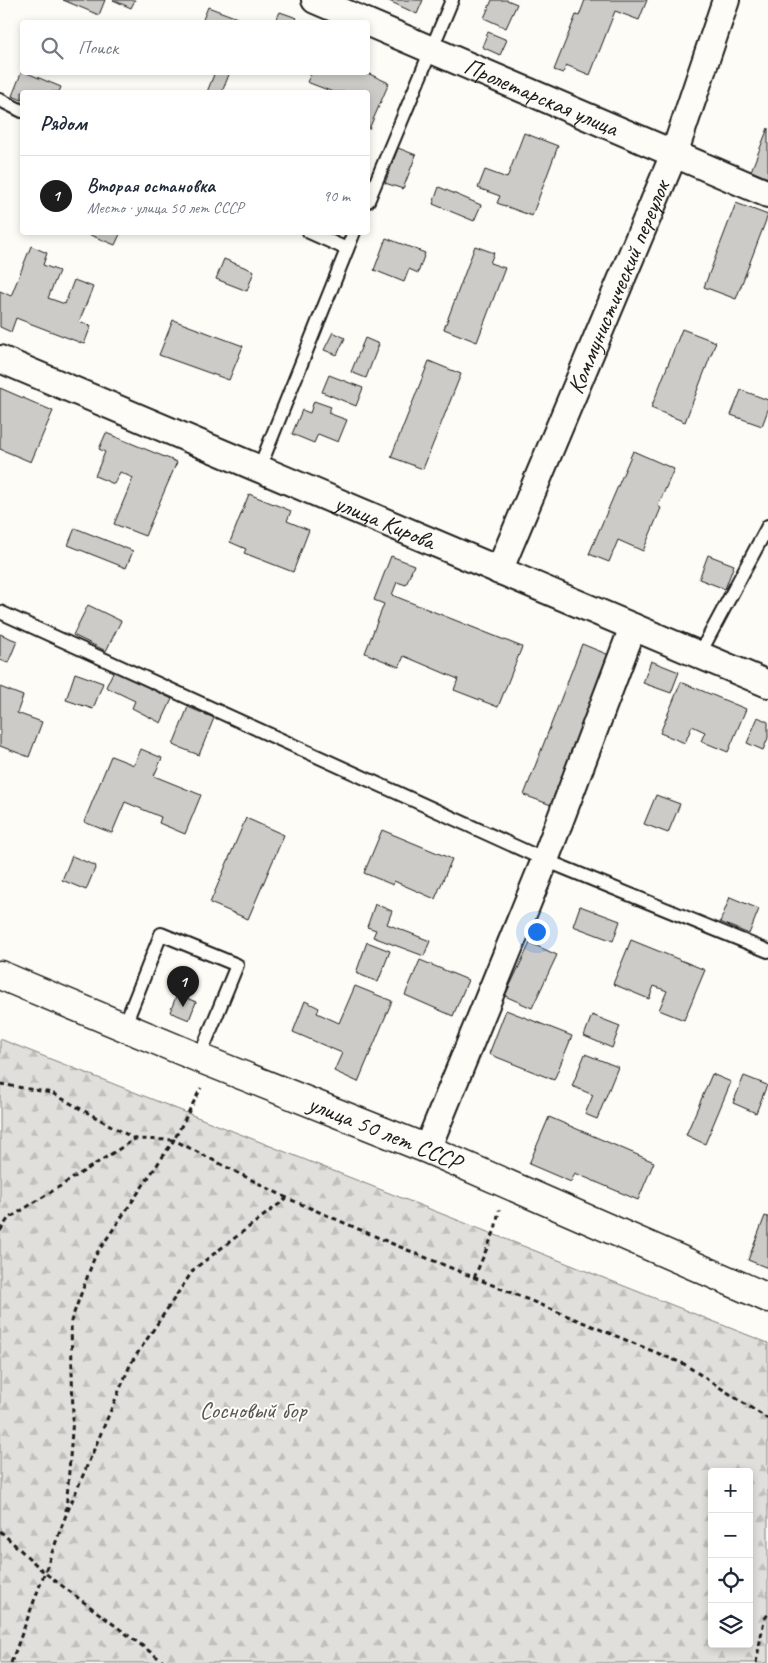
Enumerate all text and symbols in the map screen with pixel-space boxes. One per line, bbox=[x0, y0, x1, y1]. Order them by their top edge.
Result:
search box bbox=[20, 20, 370, 75]
icon: search bbox=[38, 34, 66, 62]
text: Поиск bbox=[78, 36, 118, 60]
street label: Пролетарская улица bbox=[460, 51, 624, 144]
text: Рядом bbox=[40, 110, 87, 136]
text: Вторая остановка bbox=[87, 174, 215, 198]
street label: Коммунистический переулок bbox=[560, 174, 677, 398]
text: 1 bbox=[52, 186, 60, 206]
text: 90 m bbox=[323, 186, 350, 206]
text: Место · улица 50 лет СССР bbox=[87, 198, 244, 218]
street label: улица Кирова bbox=[328, 487, 442, 557]
your location bbox=[524, 919, 550, 945]
pin: 1 bbox=[167, 966, 199, 1007]
street label: улица 50 лет СССР bbox=[302, 1088, 469, 1179]
park label: Сосновый бор bbox=[200, 1395, 308, 1425]
map controls bbox=[708, 1468, 753, 1648]
button: + bbox=[708, 1468, 753, 1513]
button: − bbox=[708, 1513, 753, 1558]
button: locate bbox=[708, 1558, 753, 1603]
button: layers bbox=[708, 1603, 753, 1648]

